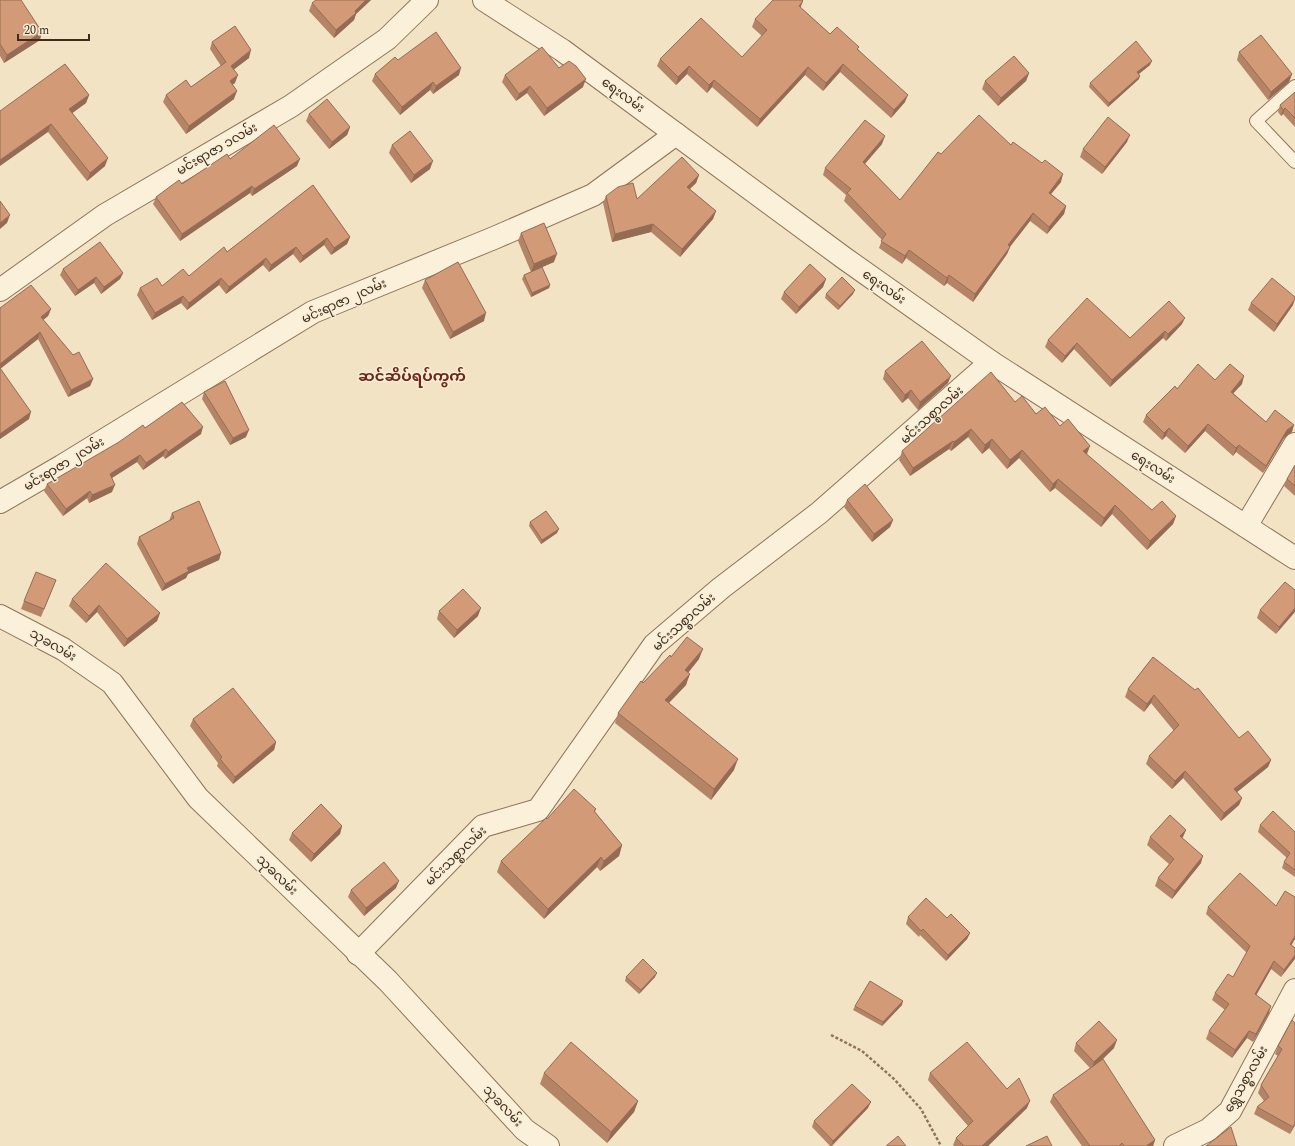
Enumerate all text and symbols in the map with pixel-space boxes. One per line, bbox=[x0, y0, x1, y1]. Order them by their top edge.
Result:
scale bar bbox=[18, 16, 89, 42]
text: 20 m bbox=[24, 21, 49, 40]
street label: ရေးလမ်း bbox=[597, 72, 649, 118]
street label: မင်းရာဇာ ၁လမ်း bbox=[173, 118, 261, 180]
street label: ရေးလမ်း bbox=[858, 265, 910, 309]
street label: မင်းရာဇာ ၂လမ်း bbox=[298, 273, 390, 329]
district label: ဆင်ဆိပ်ရပ်ကွက် bbox=[358, 365, 466, 388]
street label: မင်းသစ္စာလမ်း bbox=[896, 381, 968, 449]
street label: မင်းရာဇာ ၂လမ်း bbox=[20, 432, 108, 496]
street label: ရေးလမ်း bbox=[1127, 445, 1179, 489]
street label: မင်းသစ္စာလမ်း bbox=[648, 588, 720, 656]
street label: သုခလမ်း bbox=[26, 623, 80, 667]
street label: မင်းသစ္စာလမ်း bbox=[421, 821, 492, 891]
street label: သုခလမ်း bbox=[252, 850, 302, 900]
street label: ရွှေသစ္စာလမ်း bbox=[1219, 1042, 1273, 1116]
street label: သုခလမ်း bbox=[478, 1080, 528, 1132]

